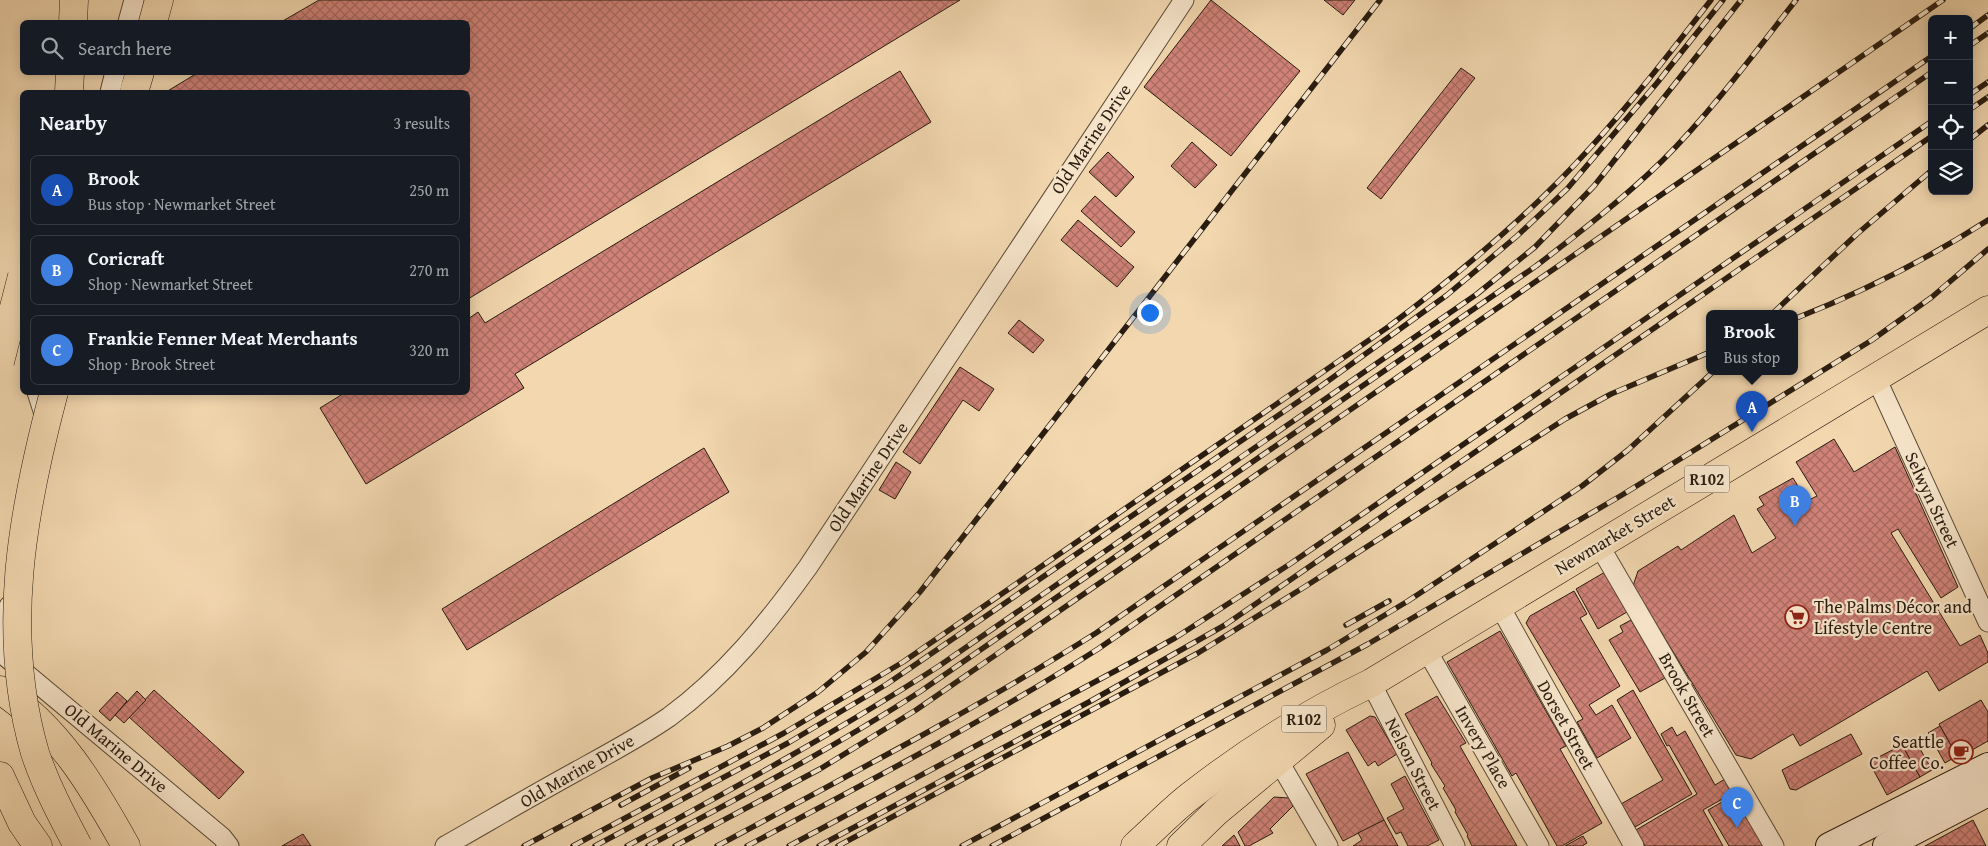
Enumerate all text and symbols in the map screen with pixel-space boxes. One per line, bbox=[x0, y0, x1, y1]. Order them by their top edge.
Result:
map controls bbox=[1928, 15, 1973, 195]
button: + bbox=[1928, 15, 1973, 60]
search box bbox=[20, 20, 470, 75]
icon: search bbox=[38, 34, 66, 62]
text: Search here bbox=[78, 34, 172, 62]
button: − bbox=[1928, 60, 1973, 105]
street label: Old Marine Drive bbox=[1044, 78, 1138, 199]
button: locate bbox=[1928, 105, 1973, 150]
text: Nearby bbox=[40, 107, 107, 138]
text: 3 results bbox=[393, 111, 450, 135]
button: layers bbox=[1928, 150, 1973, 195]
text: Brook bbox=[88, 164, 139, 192]
text: A bbox=[52, 178, 62, 202]
text: 250 m bbox=[409, 178, 449, 202]
text: Bus stop · Newmarket Street bbox=[88, 192, 276, 216]
text: Coricraft bbox=[88, 244, 164, 272]
text: B bbox=[52, 258, 62, 282]
text: 270 m bbox=[409, 258, 449, 282]
text: Shop · Newmarket Street bbox=[88, 272, 253, 296]
your location bbox=[1137, 300, 1163, 326]
popup bbox=[1706, 310, 1798, 375]
text: Brook bbox=[1724, 317, 1775, 345]
text: Frankie Fenner Meat Merchants bbox=[88, 324, 358, 352]
text: C bbox=[52, 338, 62, 362]
text: 320 m bbox=[409, 338, 449, 362]
text: Bus stop bbox=[1724, 345, 1780, 369]
text: Shop · Brook Street bbox=[88, 352, 215, 376]
pin: A bbox=[1736, 391, 1768, 432]
street label: Old Marine Drive bbox=[821, 416, 915, 537]
street label: Selwyn Street bbox=[1898, 447, 1967, 553]
road number: R102 bbox=[1684, 466, 1730, 492]
pin: B bbox=[1779, 485, 1811, 526]
street label: Newmarket Street bbox=[1549, 487, 1681, 581]
place label: The Palms Décor and Lifestyle Centre bbox=[1814, 593, 1972, 641]
supermarket icon: The Palms Décor and Lifestyle Centre bbox=[1784, 604, 1810, 630]
street label: Brook Street bbox=[1652, 647, 1723, 743]
street label: Dorset Street bbox=[1531, 675, 1603, 775]
street label: Old Marine Drive bbox=[59, 696, 174, 799]
street label: Invery Place bbox=[1449, 700, 1518, 794]
road number: R102 bbox=[1282, 706, 1326, 732]
street label: Nelson Street bbox=[1378, 713, 1449, 816]
street label: Old Marine Drive bbox=[514, 727, 639, 814]
place label: Seattle Coffee Co. bbox=[1869, 728, 1944, 776]
cafe icon: Seattle Coffee Co. bbox=[1948, 739, 1974, 765]
pin: C bbox=[1721, 787, 1753, 828]

